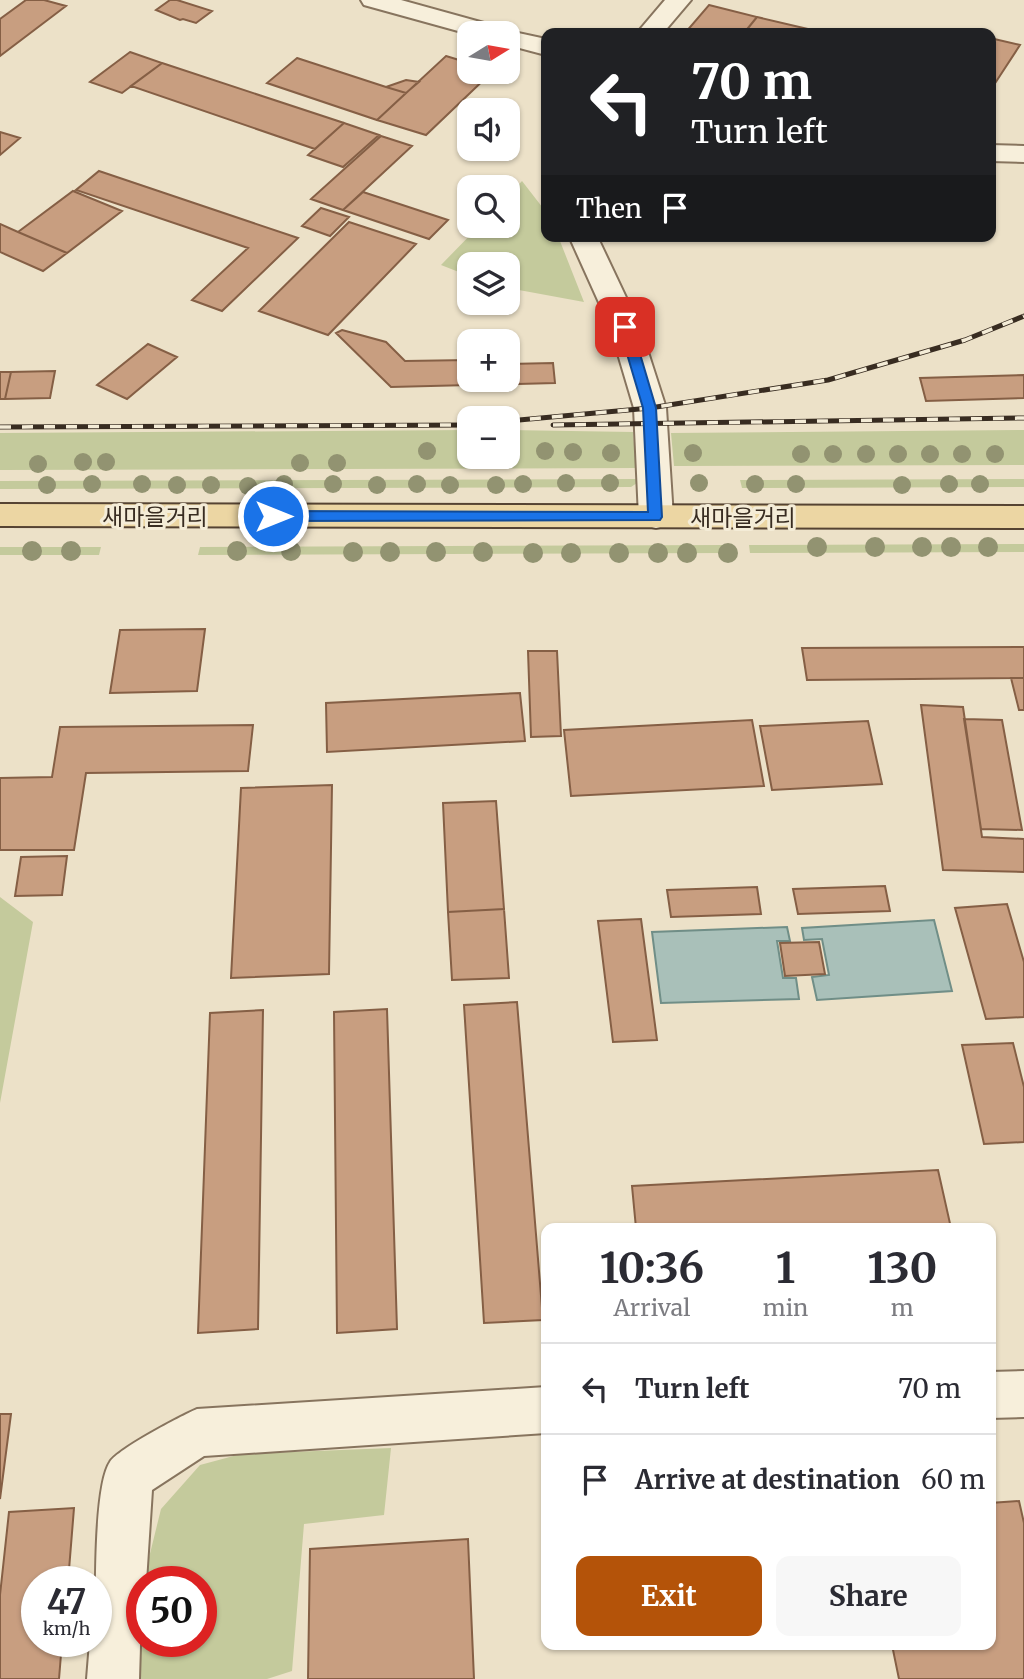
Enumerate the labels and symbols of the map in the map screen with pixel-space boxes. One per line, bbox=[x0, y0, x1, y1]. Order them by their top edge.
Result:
north arrow bbox=[457, 21, 520, 84]
pin bbox=[595, 297, 655, 357]
position arrow bbox=[236, 479, 310, 553]
street label: 새마을거리 bbox=[102, 502, 208, 531]
street label: 새마을거리 bbox=[690, 503, 796, 532]
speed limit sign: 50 bbox=[126, 1566, 217, 1657]

